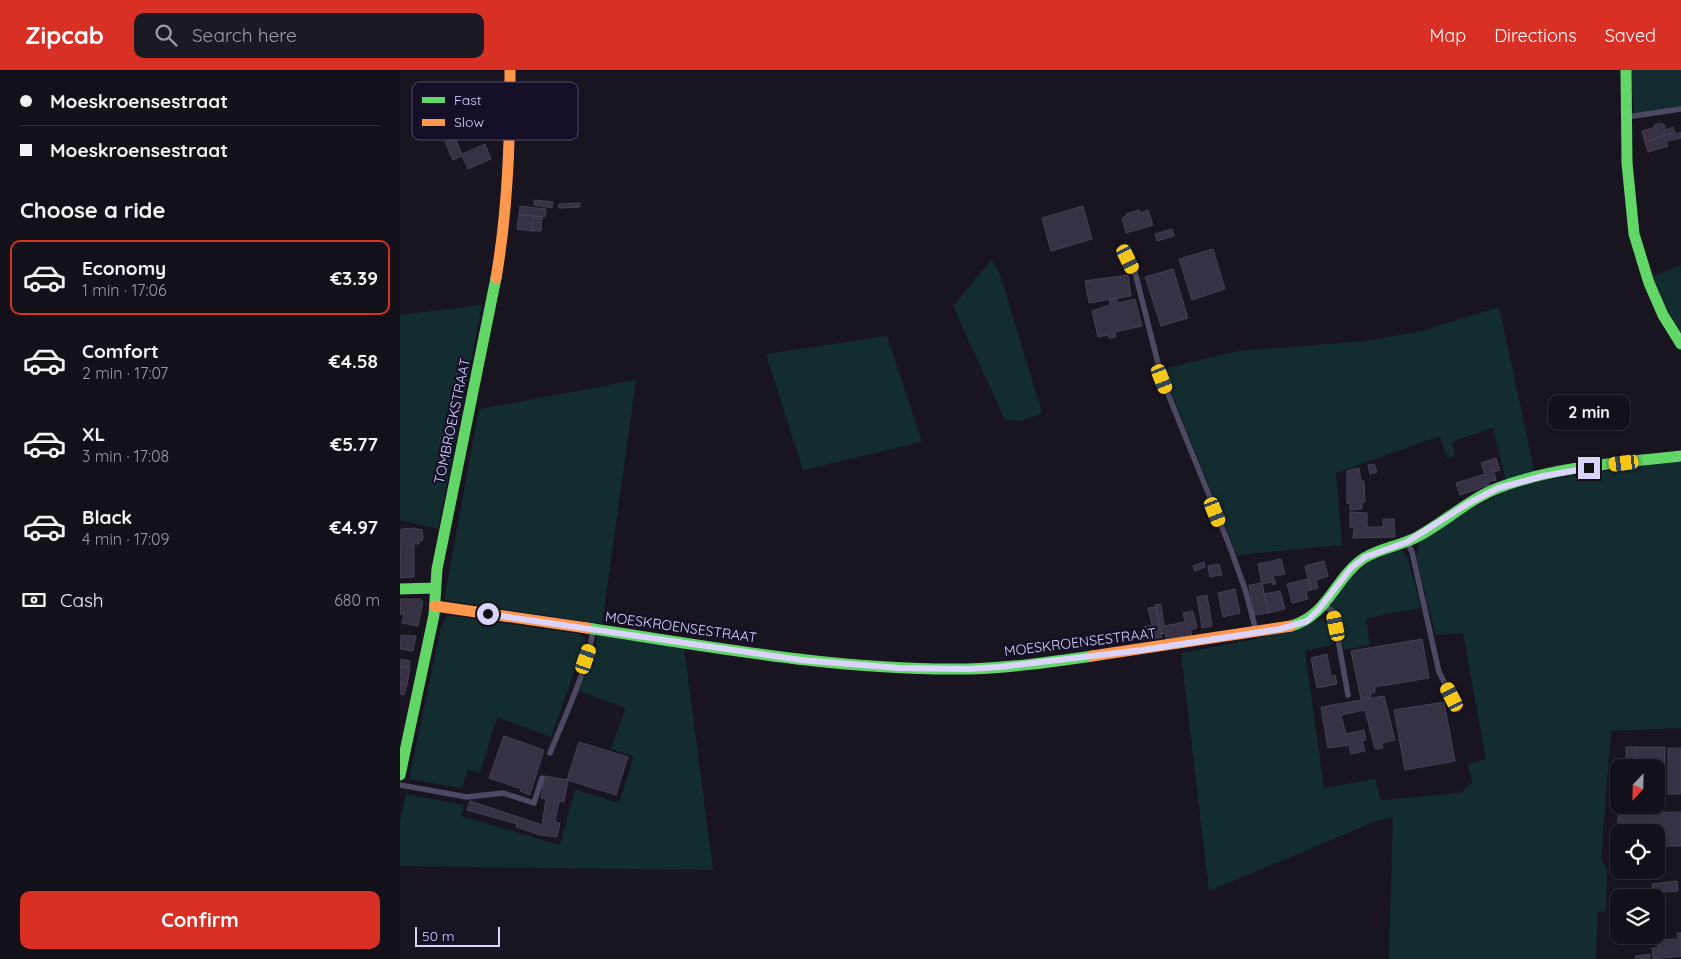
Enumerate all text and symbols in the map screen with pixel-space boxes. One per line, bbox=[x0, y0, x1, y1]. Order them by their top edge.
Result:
search box bbox=[134, 13, 484, 58]
text: Zipcab bbox=[25, 20, 104, 50]
icon: search bbox=[152, 21, 180, 49]
text: Search here bbox=[192, 23, 297, 47]
text: Map bbox=[1429, 24, 1466, 47]
text: Directions bbox=[1494, 24, 1577, 47]
text: Saved bbox=[1605, 24, 1656, 47]
legend bbox=[412, 82, 578, 140]
text: Moeskroensestraat bbox=[50, 89, 228, 113]
text: Fast bbox=[454, 91, 482, 109]
text: Slow bbox=[454, 113, 484, 131]
text: Moeskroensestraat bbox=[50, 138, 228, 162]
text: Choose a ride bbox=[20, 196, 165, 224]
car bbox=[1114, 242, 1141, 276]
icon: car bbox=[22, 255, 67, 300]
text: Economy bbox=[82, 256, 166, 280]
text: €3.39 bbox=[330, 266, 378, 290]
text: 1 min · 17:06 bbox=[82, 280, 167, 300]
icon: car bbox=[22, 338, 67, 383]
text: Comfort bbox=[82, 339, 159, 363]
text: €4.58 bbox=[329, 349, 378, 373]
street label: TOMBROEKSTRAAT bbox=[430, 356, 474, 486]
car bbox=[1149, 362, 1174, 396]
text: 2 min · 17:07 bbox=[82, 363, 168, 383]
callout: 2 min bbox=[1548, 396, 1630, 430]
text: 2 min bbox=[1568, 402, 1610, 422]
icon: car bbox=[22, 421, 67, 466]
text: XL bbox=[82, 422, 105, 446]
text: €5.77 bbox=[330, 432, 378, 456]
text: 3 min · 17:08 bbox=[82, 446, 169, 466]
car bbox=[1608, 454, 1639, 472]
route end bbox=[1578, 457, 1600, 479]
car bbox=[1202, 495, 1227, 529]
icon: car bbox=[22, 504, 67, 549]
text: Black bbox=[82, 505, 132, 529]
text: €4.97 bbox=[330, 515, 378, 539]
text: 4 min · 17:09 bbox=[82, 529, 170, 549]
icon: cash bbox=[20, 586, 48, 614]
text: Cash bbox=[60, 588, 104, 612]
text: 680 m bbox=[334, 590, 380, 610]
route start bbox=[477, 603, 499, 625]
street label: MOESKROENSESTRAAT bbox=[604, 607, 758, 647]
car bbox=[1325, 610, 1346, 642]
street label: MOESKROENSESTRAAT bbox=[1003, 624, 1157, 660]
car bbox=[574, 642, 597, 676]
car bbox=[1438, 680, 1465, 714]
north arrow bbox=[1610, 759, 1665, 814]
map controls bbox=[1610, 759, 1665, 944]
button: locate bbox=[1610, 824, 1665, 879]
button: layers bbox=[1610, 889, 1665, 944]
button: Confirm bbox=[20, 891, 380, 949]
scale bar bbox=[415, 924, 500, 947]
text: 50 m bbox=[422, 927, 455, 945]

